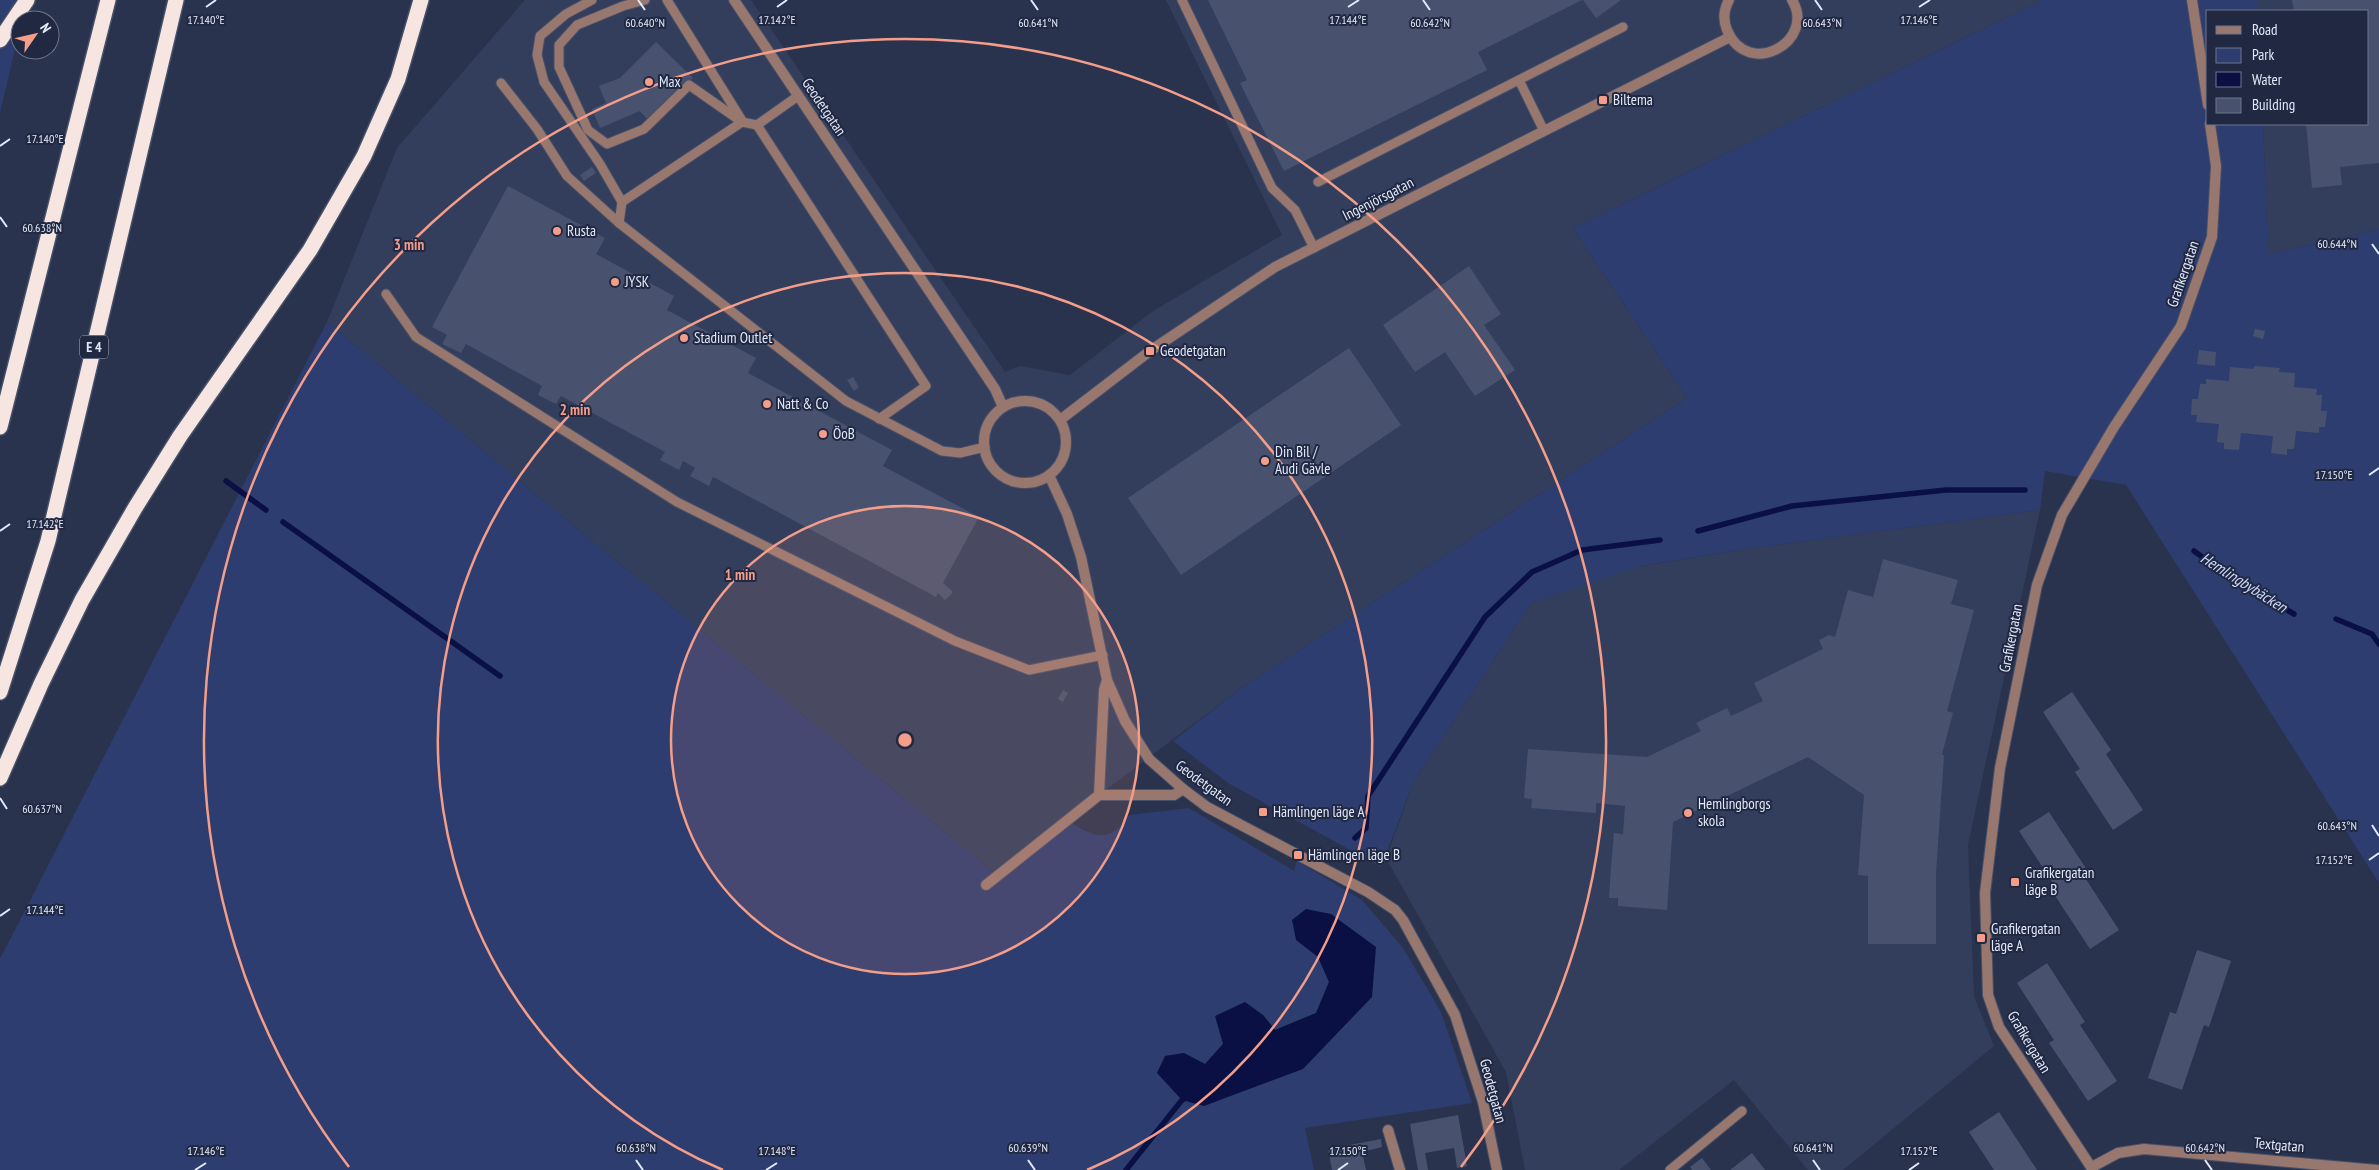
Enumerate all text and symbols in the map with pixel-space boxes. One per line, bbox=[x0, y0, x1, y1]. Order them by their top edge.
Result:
north arrow bbox=[10, 10, 60, 60]
legend bbox=[2206, 10, 2369, 125]
text: 17.140°E bbox=[187, 12, 225, 27]
text: 17.142°E bbox=[758, 12, 796, 27]
text: 17.144°E bbox=[1329, 12, 1367, 27]
text: 17.146°E bbox=[1900, 12, 1938, 27]
text: 60.640°N bbox=[625, 15, 665, 30]
text: 60.641°N bbox=[1018, 15, 1058, 30]
text: 60.642°N bbox=[1410, 15, 1450, 30]
text: 60.643°N bbox=[1802, 15, 1842, 30]
text: N bbox=[36, 20, 55, 36]
text: Road bbox=[2252, 20, 2278, 39]
text: Park bbox=[2252, 45, 2274, 64]
text: Water bbox=[2252, 70, 2283, 89]
place label: Max bbox=[659, 72, 681, 91]
street label: Geodetgatan bbox=[798, 74, 851, 139]
marker: Max bbox=[643, 76, 655, 88]
place label: Biltema bbox=[1613, 90, 1653, 109]
marker: Biltema bbox=[1597, 94, 1609, 106]
text: Building bbox=[2252, 95, 2295, 114]
text: 17.140°E bbox=[26, 131, 64, 146]
street label: Ingenjörsgatan bbox=[1339, 173, 1417, 225]
text: 60.638°N bbox=[22, 220, 62, 235]
place label: Rusta bbox=[567, 221, 596, 240]
marker: Rusta bbox=[551, 225, 563, 237]
text: 3 min bbox=[394, 235, 424, 254]
text: 60.644°N bbox=[2317, 236, 2357, 251]
street label: Grafikergatan bbox=[2162, 238, 2203, 310]
place label: JYSK bbox=[624, 272, 650, 291]
marker: JYSK bbox=[609, 276, 621, 288]
place label: Stadium Outlet bbox=[694, 328, 772, 347]
marker: Stadium Outlet bbox=[678, 332, 690, 344]
road number: E 4 bbox=[80, 336, 108, 358]
place label: Geodetgatan bbox=[1160, 341, 1226, 360]
marker: Geodetgatan bbox=[1144, 345, 1156, 357]
place label: Natt & Co bbox=[777, 394, 828, 413]
marker: Natt & Co bbox=[761, 398, 773, 410]
text: 2 min bbox=[560, 400, 590, 419]
place label: ÖoB bbox=[833, 424, 855, 443]
marker: ÖoB bbox=[817, 428, 829, 440]
place label: Din Bil / Audi Gävle bbox=[1275, 442, 1330, 478]
marker: Din Bil / Audi Gävle bbox=[1259, 455, 1271, 467]
text: 17.150°E bbox=[2315, 467, 2353, 482]
text: 17.142°E bbox=[26, 516, 64, 531]
water label: Hemlingbybäcken bbox=[2197, 547, 2292, 617]
text: 1 min bbox=[725, 565, 755, 584]
street label: Grafikergatan bbox=[1995, 602, 2026, 674]
centre of rings bbox=[896, 731, 914, 749]
street label: Geodetgatan bbox=[1172, 756, 1237, 810]
place label: Hemlingborgs skola bbox=[1698, 794, 1770, 830]
text: 60.637°N bbox=[22, 801, 62, 816]
place label: Hämlingen läge A bbox=[1273, 802, 1366, 821]
marker: Hämlingen läge A bbox=[1257, 806, 1269, 818]
marker: Hemlingborgs skola bbox=[1682, 807, 1694, 819]
text: 60.643°N bbox=[2317, 818, 2357, 833]
place label: Hämlingen läge B bbox=[1308, 845, 1400, 864]
marker: Hämlingen läge B bbox=[1292, 849, 1304, 861]
text: 17.152°E bbox=[2315, 852, 2353, 867]
place label: Grafikergatan läge B bbox=[2025, 863, 2094, 899]
marker: Grafikergatan läge B bbox=[2009, 876, 2021, 888]
text: 17.144°E bbox=[26, 902, 64, 917]
place label: Grafikergatan läge A bbox=[1991, 919, 2060, 955]
marker: Grafikergatan läge A bbox=[1975, 932, 1987, 944]
street label: Grafikergatan bbox=[2003, 1007, 2055, 1076]
street label: Geodetgatan bbox=[1476, 1057, 1511, 1125]
street label: Textgatan bbox=[2253, 1133, 2305, 1156]
text: 60.638°N bbox=[616, 1140, 656, 1155]
text: 60.639°N bbox=[1008, 1140, 1048, 1155]
text: 60.641°N bbox=[1793, 1140, 1833, 1155]
text: 60.642°N bbox=[2185, 1140, 2225, 1155]
text: 17.146°E bbox=[187, 1143, 225, 1158]
text: 17.148°E bbox=[758, 1143, 796, 1158]
text: 17.150°E bbox=[1329, 1143, 1367, 1158]
text: 17.152°E bbox=[1900, 1143, 1938, 1158]

